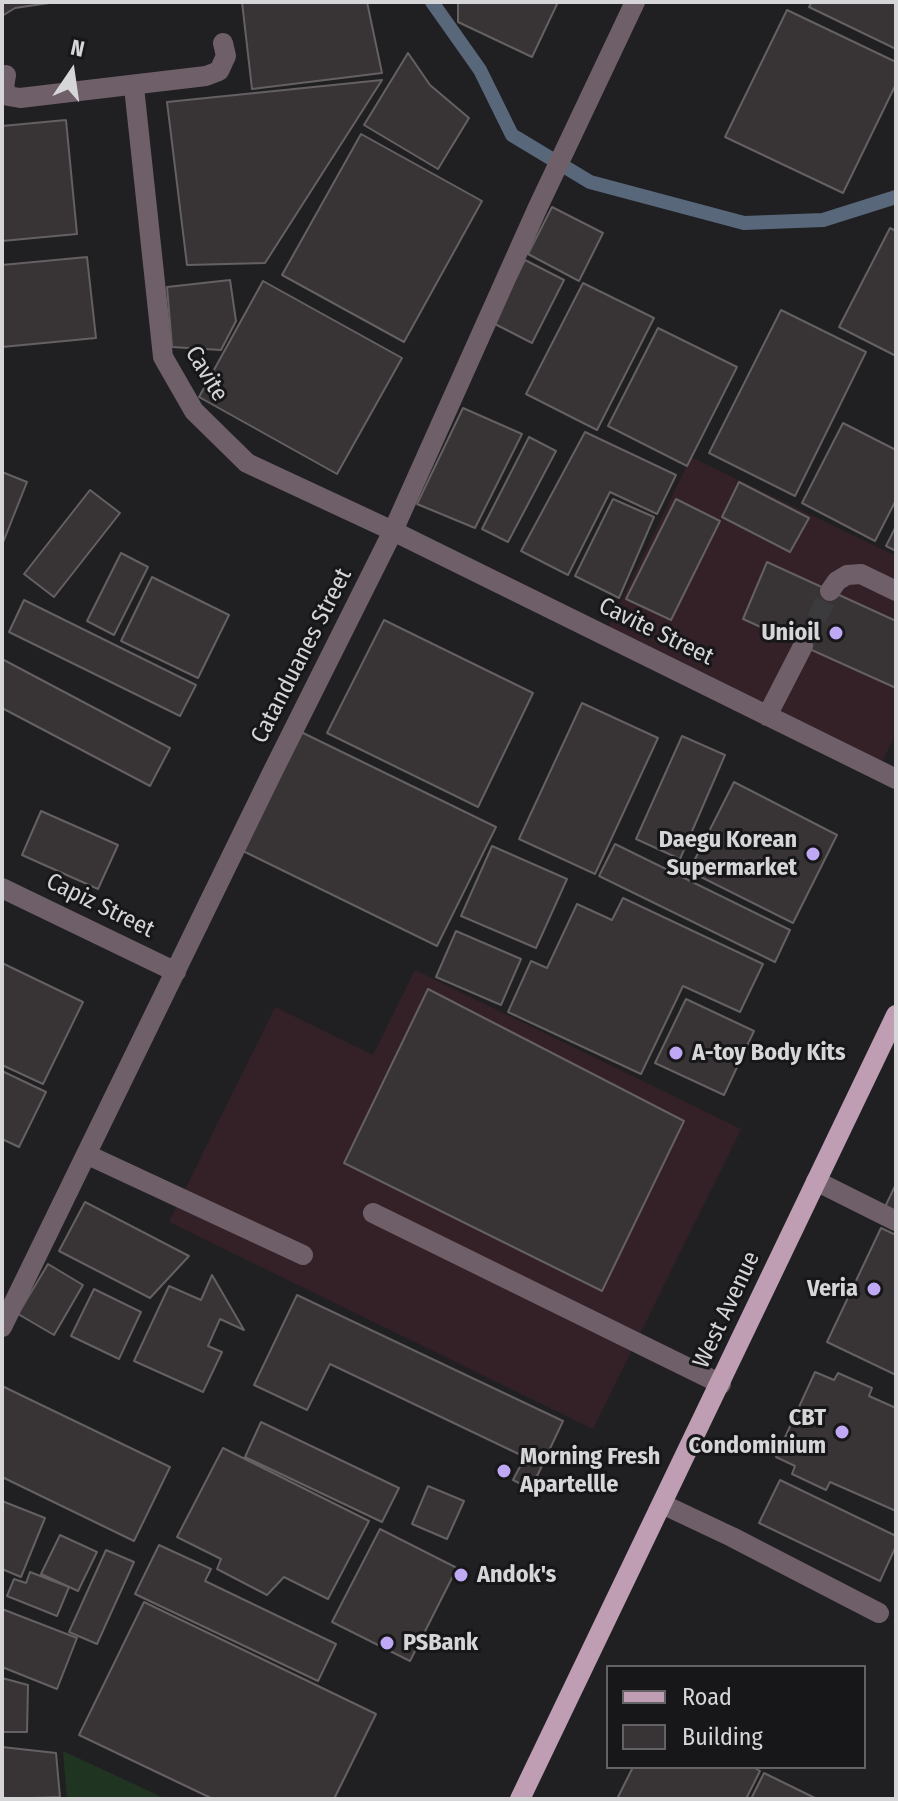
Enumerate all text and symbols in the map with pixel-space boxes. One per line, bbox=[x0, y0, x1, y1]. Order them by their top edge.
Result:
north arrow bbox=[32, 32, 112, 112]
text: N bbox=[68, 33, 87, 63]
street label: Cavite bbox=[178, 341, 234, 407]
street label: Catanduanes Street bbox=[245, 564, 359, 748]
street label: Cavite Street bbox=[594, 592, 718, 672]
place label: Unioil bbox=[762, 619, 820, 647]
marker: Unioil bbox=[827, 624, 845, 642]
place label: Daegu Korean Supermarket bbox=[659, 826, 797, 882]
marker: Daegu Korean Supermarket bbox=[804, 845, 822, 863]
street label: Capiz Street bbox=[41, 867, 159, 945]
place label: A-toy Body Kits bbox=[692, 1039, 846, 1067]
marker: A-toy Body Kits bbox=[667, 1044, 685, 1062]
street label: West Avenue bbox=[687, 1247, 767, 1373]
place label: Veria bbox=[807, 1275, 858, 1303]
marker: Veria bbox=[865, 1280, 883, 1298]
place label: CBT Condominium bbox=[689, 1404, 826, 1460]
marker: CBT Condominium bbox=[833, 1423, 851, 1441]
place label: Morning Fresh Apartellle bbox=[520, 1443, 660, 1499]
marker: Morning Fresh Apartellle bbox=[495, 1462, 513, 1480]
place label: Andok's bbox=[477, 1561, 556, 1589]
marker: Andok's bbox=[452, 1566, 470, 1584]
place label: PSBank bbox=[403, 1629, 478, 1657]
marker: PSBank bbox=[378, 1634, 396, 1652]
legend bbox=[606, 1665, 866, 1769]
text: Road bbox=[682, 1683, 732, 1711]
text: Building bbox=[682, 1723, 763, 1751]

